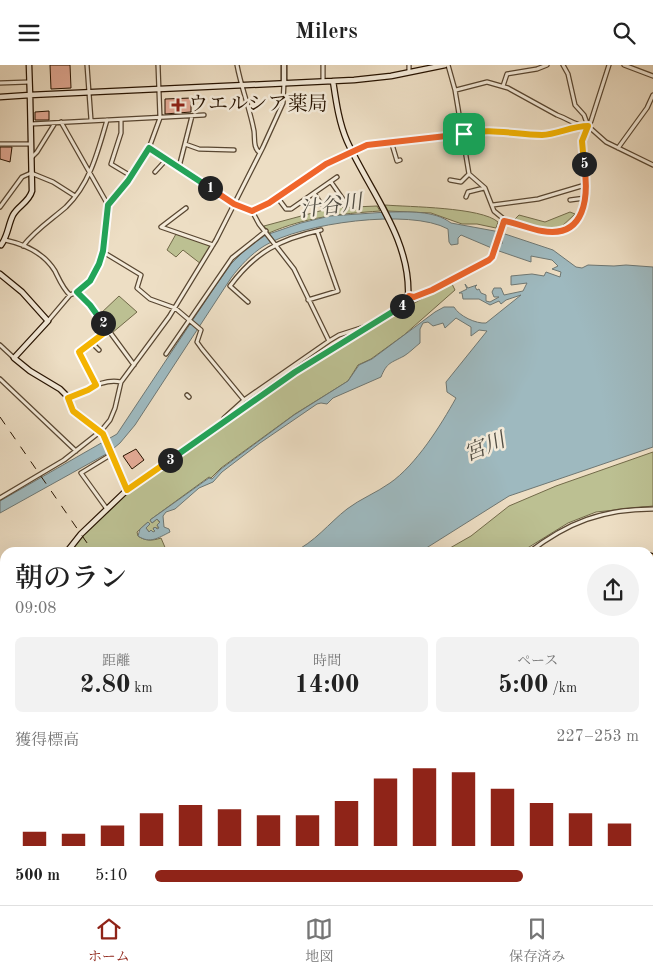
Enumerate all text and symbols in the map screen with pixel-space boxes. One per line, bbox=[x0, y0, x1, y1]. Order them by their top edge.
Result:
icon: menu bbox=[15, 19, 43, 47]
icon: search bbox=[610, 19, 638, 47]
text: Milers bbox=[295, 21, 358, 43]
place label: ウエルシア薬局 bbox=[188, 93, 328, 115]
marker: ウエルシア薬局 bbox=[172, 99, 184, 111]
pin bbox=[443, 113, 485, 155]
icon: arrive bbox=[450, 120, 478, 148]
pin: 5 bbox=[572, 151, 596, 177]
text: 5 bbox=[580, 157, 589, 171]
pin: 1 bbox=[198, 175, 222, 201]
text: 1 bbox=[206, 181, 215, 195]
water label: 汁谷川 bbox=[298, 190, 366, 222]
pin: 4 bbox=[390, 293, 414, 319]
text: 4 bbox=[398, 299, 407, 313]
pin: 2 bbox=[90, 311, 116, 335]
text: 2 bbox=[99, 316, 108, 330]
water label: 宮川 bbox=[461, 428, 510, 466]
pin: 3 bbox=[158, 447, 182, 473]
text: 3 bbox=[166, 453, 175, 467]
button: share bbox=[587, 564, 639, 616]
text: 朝のラン bbox=[15, 566, 127, 594]
text: 09:08 bbox=[15, 601, 57, 617]
text: 距離 bbox=[102, 654, 130, 668]
text: 時間 bbox=[313, 654, 341, 668]
text: ペース bbox=[517, 654, 558, 668]
text: 2.80 bbox=[80, 673, 130, 698]
text: 14:00 bbox=[294, 673, 360, 698]
text: 5:00 bbox=[498, 673, 549, 698]
text: km bbox=[130, 681, 153, 695]
text: /km bbox=[549, 681, 577, 695]
text: 227–253 m bbox=[556, 729, 639, 745]
text: 獲得標高 bbox=[15, 733, 79, 749]
text: 500 m bbox=[15, 868, 60, 884]
text: 5:10 bbox=[95, 868, 127, 884]
tab: ホーム bbox=[88, 915, 130, 966]
tab: 地図 bbox=[305, 915, 333, 966]
tab: 保存済み bbox=[509, 915, 565, 966]

